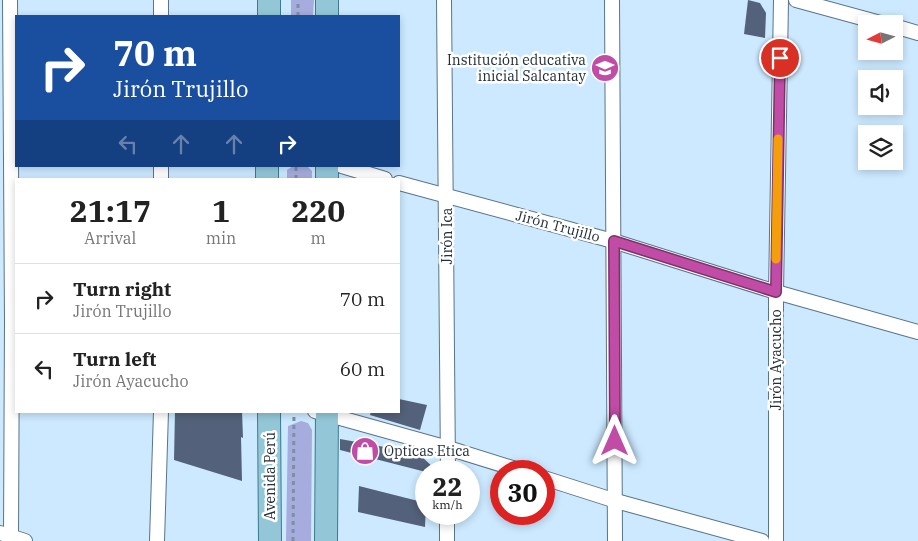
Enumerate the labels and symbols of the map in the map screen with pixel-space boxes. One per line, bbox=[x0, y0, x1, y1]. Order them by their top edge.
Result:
north arrow bbox=[858, 15, 902, 60]
pin bbox=[759, 37, 801, 79]
place label: Institución educativa inicial Salcantay bbox=[447, 51, 587, 85]
school or university icon: Institución educativa inicial Salcantay bbox=[590, 53, 620, 83]
street label: Jirón Trujillo bbox=[514, 206, 602, 246]
street label: Jirón Ica bbox=[438, 207, 456, 264]
street label: Jirón Ayacucho bbox=[767, 309, 785, 411]
position arrow bbox=[588, 414, 640, 466]
street label: Avenida Perú bbox=[261, 432, 279, 520]
shop icon: Opticas Etica bbox=[350, 436, 380, 466]
place label: Opticas Etica bbox=[384, 442, 470, 460]
speed limit sign: 30 bbox=[490, 460, 555, 525]

